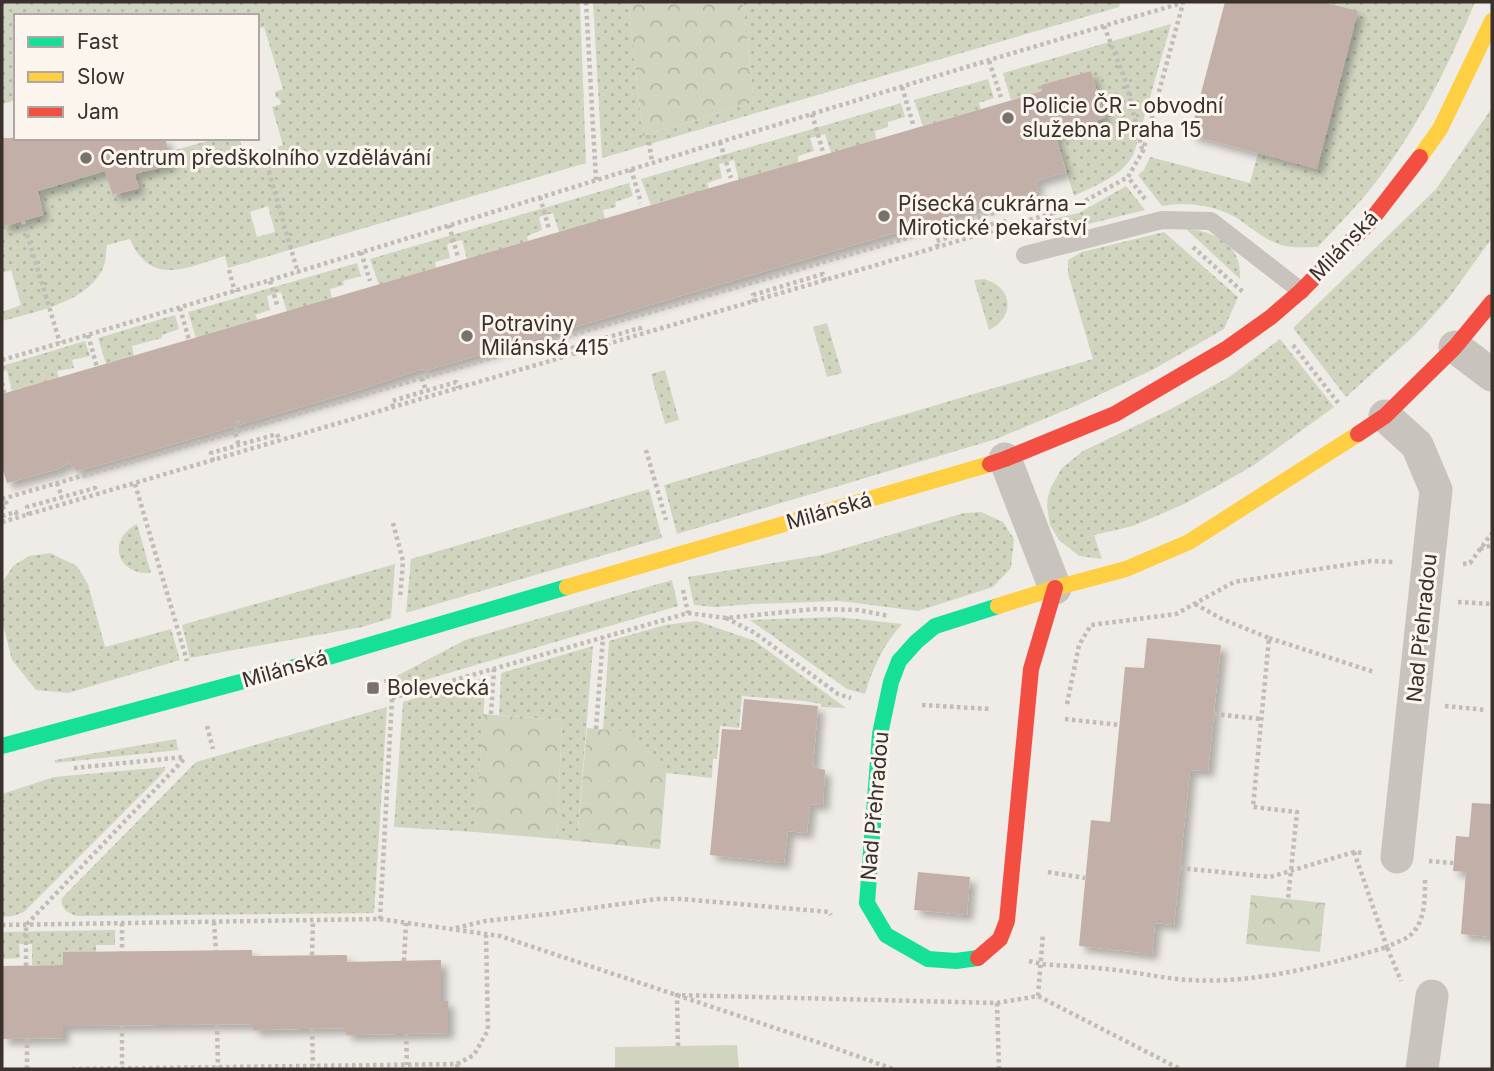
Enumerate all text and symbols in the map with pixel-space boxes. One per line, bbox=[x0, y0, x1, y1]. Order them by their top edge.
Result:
legend bbox=[14, 14, 259, 140]
text: Fast bbox=[77, 29, 119, 54]
text: Slow bbox=[77, 64, 125, 89]
place label: Policie ČR - obvodní služebna Praha 15 bbox=[1022, 93, 1224, 142]
text: Jam bbox=[77, 99, 119, 124]
marker: Policie ČR - obvodní služebna Praha 15 bbox=[1000, 110, 1016, 126]
place label: Centrum předškolního vzdělávání bbox=[100, 145, 432, 170]
marker: Centrum předškolního vzdělávání bbox=[78, 150, 94, 166]
place label: Písecká cukrárna – Mirotické pekařství bbox=[898, 191, 1088, 240]
street label: Milánská bbox=[1304, 205, 1383, 286]
marker: Písecká cukrárna – Mirotické pekařství bbox=[876, 208, 892, 224]
place label: Potraviny Milánská 415 bbox=[481, 311, 609, 360]
marker: Potraviny Milánská 415 bbox=[459, 328, 475, 344]
street label: Milánská bbox=[783, 486, 874, 535]
street label: Nad Přehradou bbox=[1401, 552, 1442, 704]
street label: Milánská bbox=[239, 644, 330, 693]
place label: Bolevecká bbox=[387, 675, 489, 700]
marker: Bolevecká bbox=[365, 680, 381, 696]
street label: Nad Přehradou bbox=[856, 730, 893, 882]

